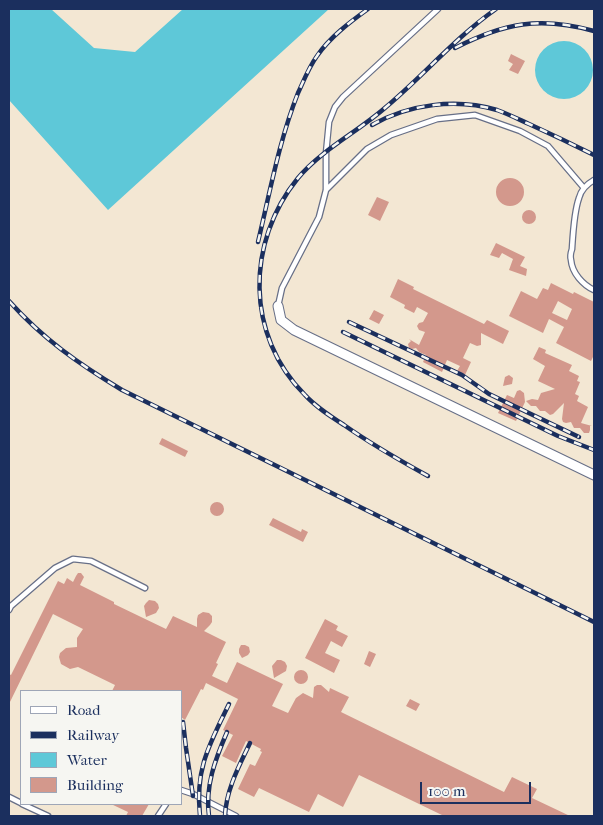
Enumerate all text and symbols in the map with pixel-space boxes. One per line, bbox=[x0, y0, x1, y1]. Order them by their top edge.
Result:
legend bbox=[20, 690, 182, 805]
text: Road bbox=[67, 701, 100, 719]
text: Railway bbox=[67, 726, 119, 744]
text: Water bbox=[67, 751, 107, 769]
scale bar bbox=[423, 772, 534, 804]
text: Building bbox=[67, 776, 123, 794]
text: 100 m bbox=[428, 782, 466, 800]

